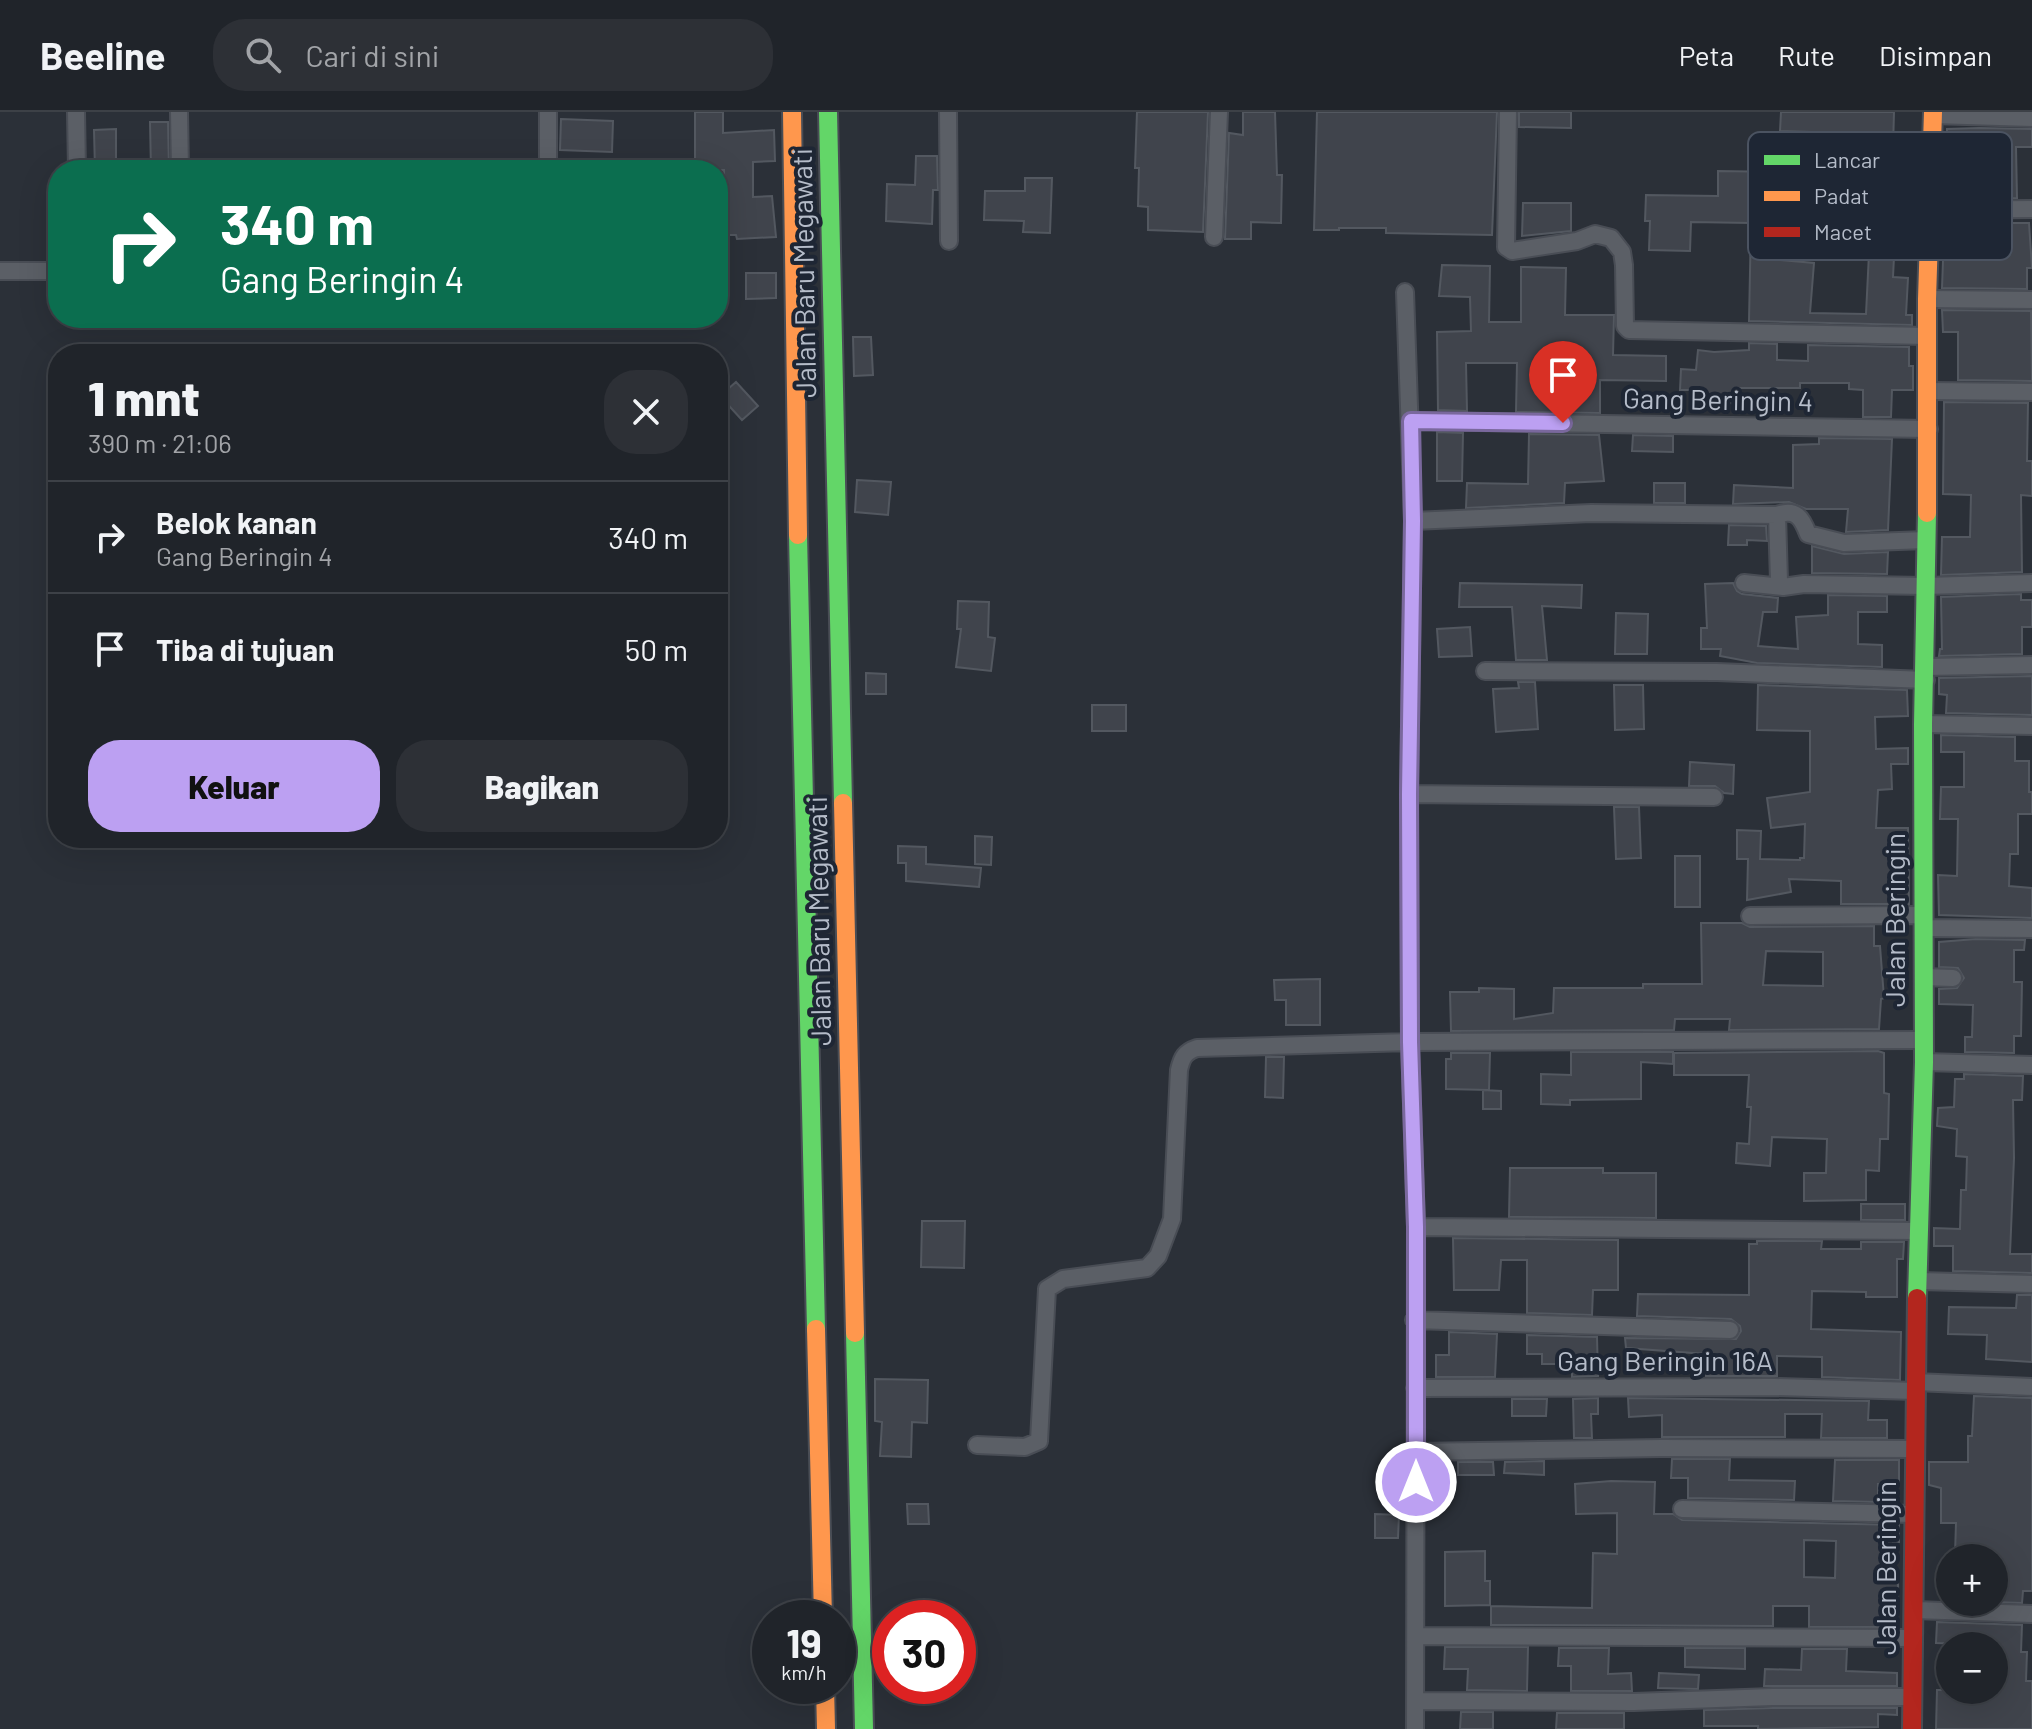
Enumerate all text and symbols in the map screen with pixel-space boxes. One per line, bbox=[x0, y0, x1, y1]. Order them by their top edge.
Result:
search box bbox=[213, 19, 773, 91]
text: Beeline bbox=[40, 32, 165, 78]
icon: search bbox=[241, 33, 285, 77]
text: Cari di sini bbox=[305, 37, 439, 73]
text: Peta bbox=[1679, 38, 1734, 72]
text: Rute bbox=[1778, 38, 1835, 72]
text: Disimpan bbox=[1879, 38, 1992, 72]
legend bbox=[1748, 132, 2012, 260]
text: Lancar bbox=[1814, 146, 1880, 172]
street label: Jalan Baru Megawati bbox=[784, 148, 822, 398]
text: Padat bbox=[1814, 182, 1869, 208]
text: 340 m bbox=[220, 189, 374, 256]
icon: right bbox=[88, 192, 192, 296]
text: Macet bbox=[1814, 218, 1872, 244]
text: Gang Beringin 4 bbox=[220, 257, 464, 300]
pin bbox=[1529, 341, 1597, 423]
icon: arrive bbox=[1541, 353, 1585, 397]
text: 1 mnt bbox=[88, 368, 200, 426]
button: close bbox=[604, 370, 688, 454]
street label: Gang Beringin 4 bbox=[1623, 380, 1813, 418]
text: 390 m · 21:06 bbox=[88, 427, 232, 458]
text: Belok kanan bbox=[156, 504, 317, 540]
icon: right bbox=[88, 515, 132, 559]
text: 340 m bbox=[608, 519, 688, 555]
text: Gang Beringin 4 bbox=[156, 540, 333, 571]
icon: arrive bbox=[88, 627, 132, 671]
text: Tiba di tujuan bbox=[156, 631, 334, 667]
text: 50 m bbox=[625, 631, 688, 667]
button: Keluar bbox=[88, 740, 380, 832]
button: Bagikan bbox=[396, 740, 688, 832]
street label: Jalan Baru Megawati bbox=[799, 796, 837, 1046]
street label: Jalan Beringin bbox=[1877, 833, 1911, 1007]
street label: Gang Beringin 16A bbox=[1557, 1343, 1773, 1377]
position arrow bbox=[1374, 1440, 1458, 1524]
street label: Jalan Beringin bbox=[1868, 1481, 1902, 1655]
map controls bbox=[1936, 1544, 2008, 1704]
button: + bbox=[1936, 1544, 2008, 1616]
speed limit sign: 30 bbox=[872, 1600, 976, 1704]
text: 19 bbox=[786, 1618, 822, 1666]
button: − bbox=[1936, 1632, 2008, 1704]
text: km/h bbox=[781, 1660, 827, 1684]

